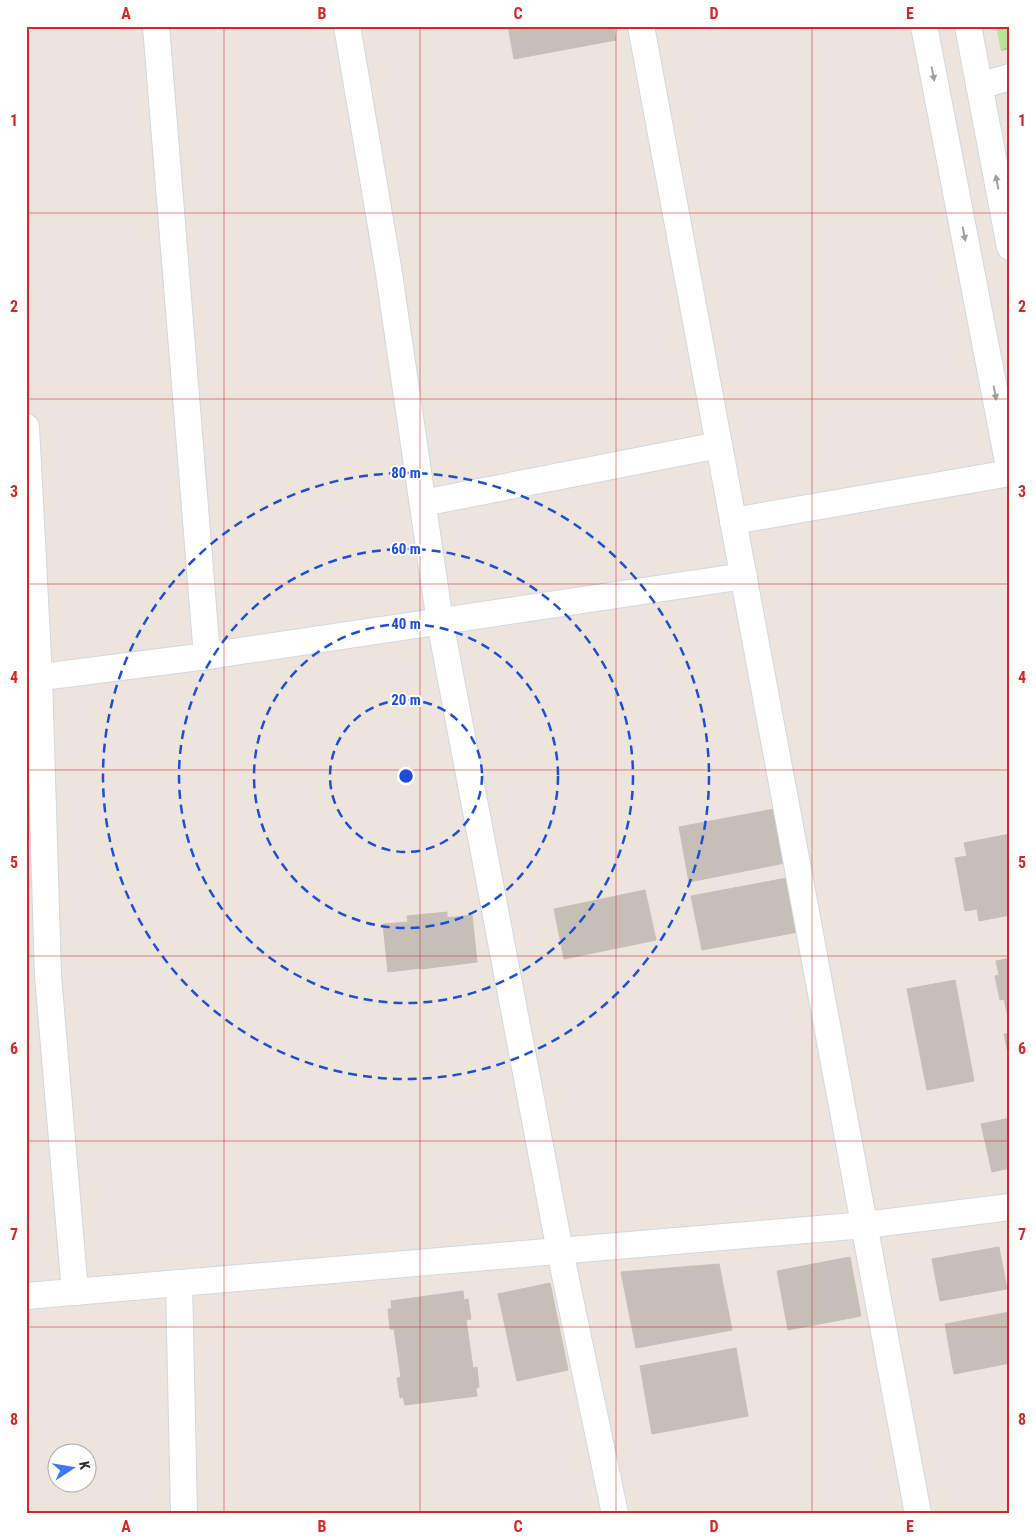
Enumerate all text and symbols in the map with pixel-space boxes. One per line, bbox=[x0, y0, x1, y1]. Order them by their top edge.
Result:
text: A bbox=[121, 4, 131, 23]
text: B bbox=[318, 4, 327, 23]
text: C bbox=[513, 4, 523, 23]
text: D bbox=[709, 4, 719, 23]
text: E bbox=[906, 4, 914, 23]
one-way arrow bbox=[930, 67, 938, 83]
text: 1 bbox=[10, 111, 18, 130]
text: 1 bbox=[1018, 111, 1026, 130]
one-way arrow bbox=[993, 174, 1001, 190]
one-way arrow bbox=[960, 226, 968, 241]
text: 2 bbox=[10, 297, 18, 316]
text: 2 bbox=[1018, 297, 1026, 316]
one-way arrow bbox=[991, 386, 999, 402]
text: 80 m bbox=[391, 464, 421, 482]
text: 3 bbox=[10, 482, 18, 501]
text: 3 bbox=[1018, 482, 1026, 501]
text: 60 m bbox=[391, 540, 421, 558]
text: 40 m bbox=[391, 615, 421, 633]
text: 4 bbox=[10, 668, 18, 687]
text: 4 bbox=[1018, 668, 1026, 687]
text: 20 m bbox=[391, 691, 421, 709]
centre of rings bbox=[397, 767, 415, 785]
text: 5 bbox=[10, 853, 18, 872]
text: 5 bbox=[1018, 853, 1026, 872]
text: 6 bbox=[10, 1039, 18, 1058]
text: 6 bbox=[1018, 1039, 1026, 1058]
text: 7 bbox=[10, 1225, 18, 1244]
text: 7 bbox=[1018, 1225, 1026, 1244]
text: 8 bbox=[10, 1410, 18, 1429]
text: 8 bbox=[1018, 1410, 1026, 1429]
north arrow bbox=[48, 1442, 98, 1492]
text: K bbox=[76, 1460, 93, 1471]
text: A bbox=[121, 1517, 131, 1536]
text: B bbox=[318, 1517, 327, 1536]
text: C bbox=[513, 1517, 523, 1536]
text: D bbox=[709, 1517, 719, 1536]
text: E bbox=[906, 1517, 914, 1536]

